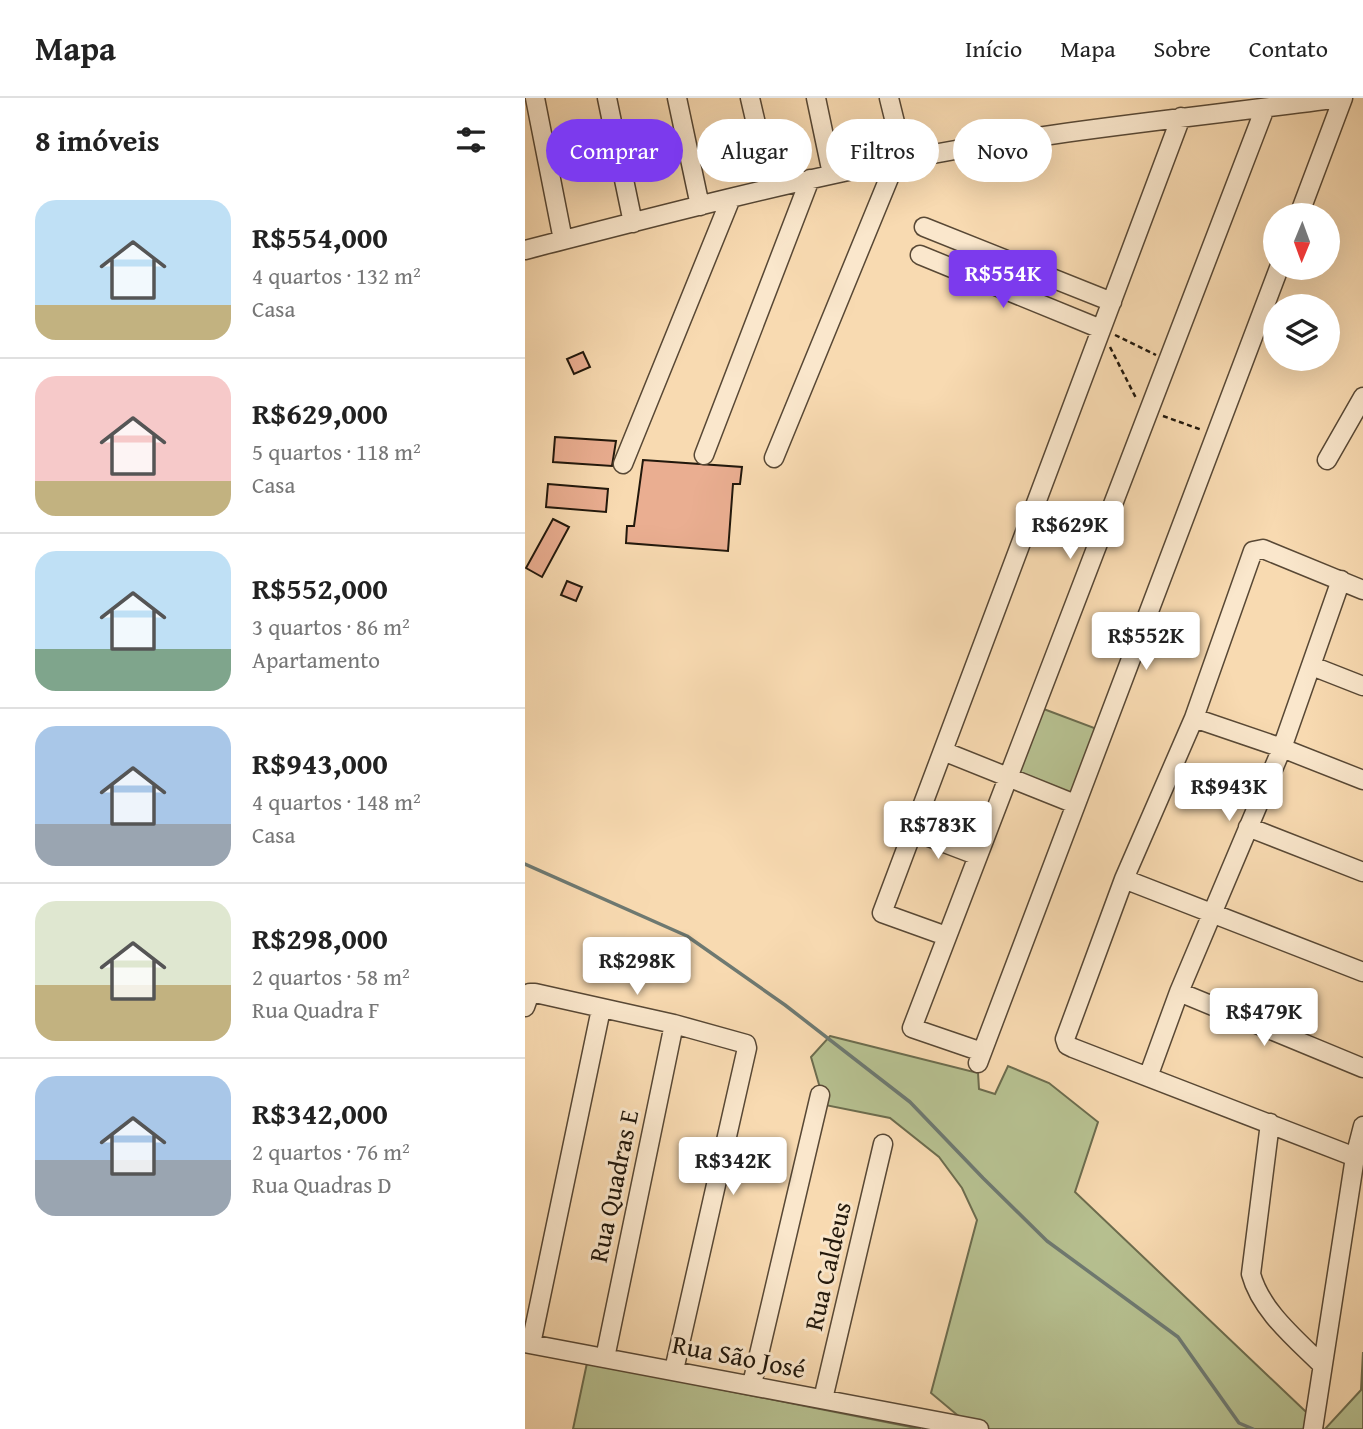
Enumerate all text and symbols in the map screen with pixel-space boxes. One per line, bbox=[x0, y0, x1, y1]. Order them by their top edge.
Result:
text: Mapa bbox=[35, 24, 116, 72]
text: Início bbox=[965, 31, 1022, 66]
text: Mapa bbox=[1060, 31, 1116, 66]
text: Sobre bbox=[1154, 31, 1211, 66]
text: Contato bbox=[1249, 31, 1328, 66]
text: 8 imóveis bbox=[35, 118, 160, 162]
chip: Comprar bbox=[546, 119, 683, 182]
chip: Alugar bbox=[697, 119, 812, 182]
chip: Filtros bbox=[826, 119, 939, 182]
chip: Novo bbox=[953, 119, 1052, 182]
icon: filters bbox=[452, 121, 490, 159]
north arrow bbox=[1263, 203, 1341, 280]
map controls bbox=[1263, 203, 1340, 371]
text: R$554,000 bbox=[252, 215, 388, 259]
icon: home bbox=[91, 228, 175, 312]
pin: R$554K bbox=[946, 250, 1060, 310]
text: R$554K bbox=[965, 256, 1041, 289]
text: 4 quartos · 132 m² bbox=[252, 259, 421, 292]
text: Casa bbox=[252, 292, 295, 325]
button: layers bbox=[1263, 294, 1340, 371]
text: R$629,000 bbox=[252, 391, 388, 435]
icon: home bbox=[91, 404, 175, 488]
text: 5 quartos · 118 m² bbox=[252, 435, 421, 468]
text: Casa bbox=[252, 468, 295, 501]
pin: R$629K bbox=[1013, 502, 1127, 561]
text: R$629K bbox=[1032, 507, 1108, 540]
text: R$552,000 bbox=[252, 566, 388, 610]
icon: home bbox=[91, 579, 175, 663]
text: 3 quartos · 86 m² bbox=[252, 610, 410, 643]
pin: R$552K bbox=[1089, 612, 1203, 672]
text: R$552K bbox=[1108, 618, 1184, 651]
text: Apartamento bbox=[252, 643, 380, 676]
text: R$943,000 bbox=[252, 741, 388, 785]
icon: home bbox=[91, 754, 175, 838]
pin: R$943K bbox=[1172, 764, 1286, 823]
text: R$943K bbox=[1191, 769, 1267, 802]
text: 4 quartos · 148 m² bbox=[252, 785, 421, 818]
pin: R$783K bbox=[881, 802, 995, 861]
text: R$783K bbox=[900, 807, 976, 840]
text: Casa bbox=[252, 818, 295, 851]
text: R$298,000 bbox=[252, 916, 388, 960]
icon: home bbox=[91, 929, 175, 1013]
pin: R$298K bbox=[580, 937, 694, 997]
text: R$298K bbox=[599, 943, 675, 976]
text: 2 quartos · 58 m² bbox=[252, 960, 410, 993]
pin: R$479K bbox=[1207, 988, 1321, 1048]
text: Rua Quadra F bbox=[252, 993, 380, 1026]
text: R$479K bbox=[1226, 994, 1302, 1027]
text: R$342,000 bbox=[252, 1091, 388, 1135]
icon: home bbox=[91, 1104, 175, 1188]
street label: Rua Quadras E bbox=[578, 1106, 648, 1266]
text: 2 quartos · 76 m² bbox=[252, 1135, 410, 1168]
pin: R$342K bbox=[676, 1138, 790, 1197]
text: R$342K bbox=[695, 1143, 771, 1176]
text: Rua Quadras D bbox=[252, 1168, 391, 1201]
street label: Rua Caldeus bbox=[793, 1198, 861, 1334]
street label: Rua São José bbox=[669, 1324, 809, 1388]

